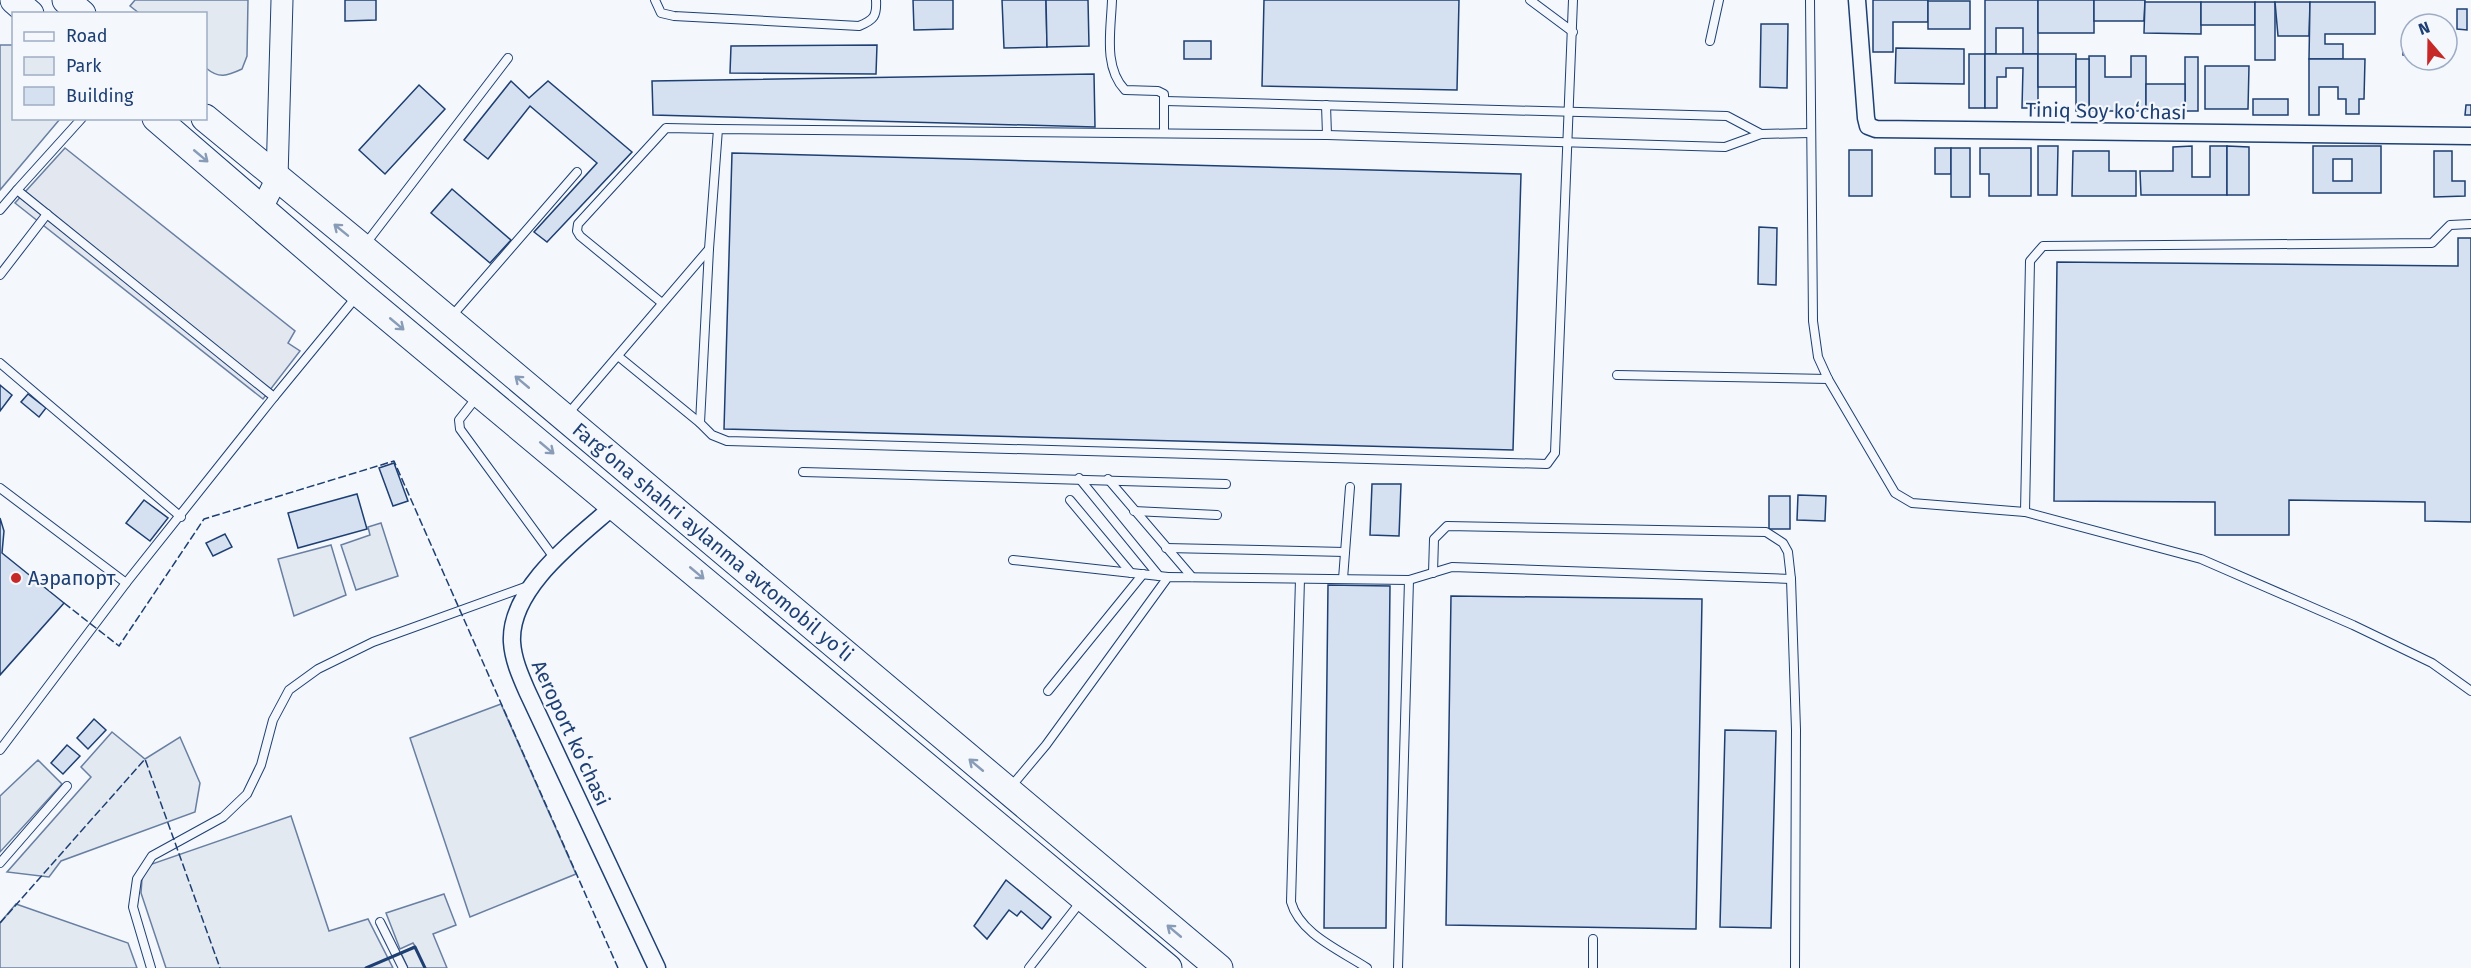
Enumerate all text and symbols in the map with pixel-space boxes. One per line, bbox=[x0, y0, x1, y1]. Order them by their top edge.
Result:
legend bbox=[12, 12, 207, 120]
north arrow bbox=[2399, 12, 2459, 72]
text: N bbox=[2416, 18, 2432, 39]
text: Road bbox=[66, 25, 108, 47]
text: Park bbox=[66, 55, 102, 77]
text: Building bbox=[66, 85, 134, 107]
street label: Tiniq Soy koʻchasi bbox=[2025, 98, 2187, 124]
one-way arrow bbox=[192, 149, 208, 162]
one-way arrow bbox=[333, 223, 349, 236]
one-way arrow bbox=[389, 317, 405, 330]
one-way arrow bbox=[515, 375, 530, 389]
street label: Fargʻona shahri aylanma avtomobil yoʻli bbox=[568, 417, 858, 667]
one-way arrow bbox=[539, 441, 555, 454]
place label: Аэрапорт bbox=[28, 566, 117, 590]
one-way arrow bbox=[689, 566, 704, 580]
marker: Аэрапорт bbox=[9, 571, 23, 585]
street label: Aeroport koʻchasi bbox=[527, 656, 615, 810]
one-way arrow bbox=[969, 758, 984, 772]
one-way arrow bbox=[1166, 924, 1182, 937]

